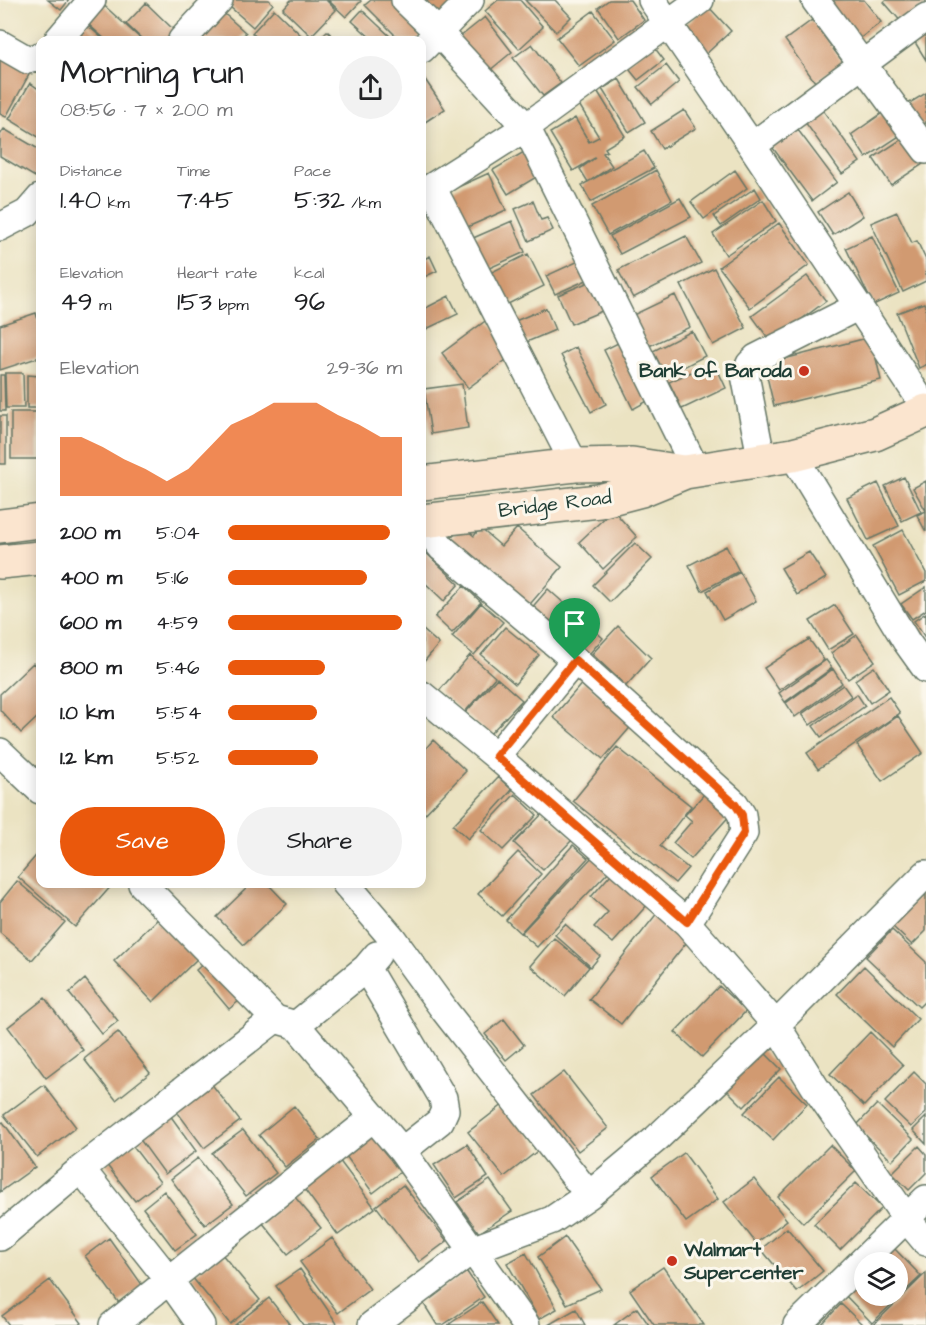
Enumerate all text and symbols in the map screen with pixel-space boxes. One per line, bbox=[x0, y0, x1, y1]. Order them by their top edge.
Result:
text: Morning run bbox=[60, 50, 244, 96]
button: share bbox=[339, 56, 402, 119]
text: 08:56 · 7 × 200 m bbox=[60, 96, 232, 124]
text: Distance bbox=[60, 160, 122, 182]
text: Time bbox=[177, 160, 211, 182]
text: Pace bbox=[294, 160, 331, 182]
text: 1.40 bbox=[60, 182, 101, 218]
text: 7:45 bbox=[177, 182, 233, 218]
text: 5:32 bbox=[294, 182, 345, 218]
text: km bbox=[101, 192, 130, 214]
text: /km bbox=[345, 192, 381, 214]
text: Elevation bbox=[60, 262, 123, 284]
text: Heart rate bbox=[177, 262, 257, 284]
text: kcal bbox=[294, 262, 325, 284]
text: 49 bbox=[60, 284, 93, 320]
text: 153 bbox=[177, 284, 212, 320]
text: 96 bbox=[294, 284, 325, 320]
text: m bbox=[93, 294, 111, 316]
text: bpm bbox=[212, 294, 249, 316]
text: Elevation bbox=[60, 354, 139, 382]
text: 29–36 m bbox=[327, 354, 402, 382]
place label: Bank of Baroda bbox=[639, 357, 793, 385]
marker: Bank of Baroda bbox=[797, 364, 811, 378]
street label: Bridge Road bbox=[497, 483, 613, 526]
text: 200 m bbox=[60, 519, 120, 547]
text: 5:04 bbox=[156, 519, 200, 547]
text: 400 m bbox=[60, 564, 122, 592]
text: 5:16 bbox=[156, 564, 189, 592]
pin bbox=[549, 598, 600, 660]
icon: arrive bbox=[558, 607, 591, 640]
text: 600 m bbox=[60, 609, 121, 637]
text: 4:59 bbox=[156, 609, 199, 637]
text: 800 m bbox=[60, 654, 122, 682]
text: 5:46 bbox=[156, 654, 200, 682]
text: 1.0 km bbox=[60, 699, 114, 727]
text: 5:54 bbox=[156, 699, 201, 727]
text: 1.2 km bbox=[60, 744, 113, 772]
text: 5:52 bbox=[156, 744, 199, 772]
button: Save bbox=[60, 807, 225, 876]
button: Share bbox=[237, 807, 402, 876]
place label: Walmart Supercenter bbox=[683, 1236, 804, 1287]
map controls bbox=[854, 1252, 908, 1306]
button: layers bbox=[854, 1252, 908, 1306]
marker: Walmart Supercenter bbox=[665, 1254, 679, 1268]

